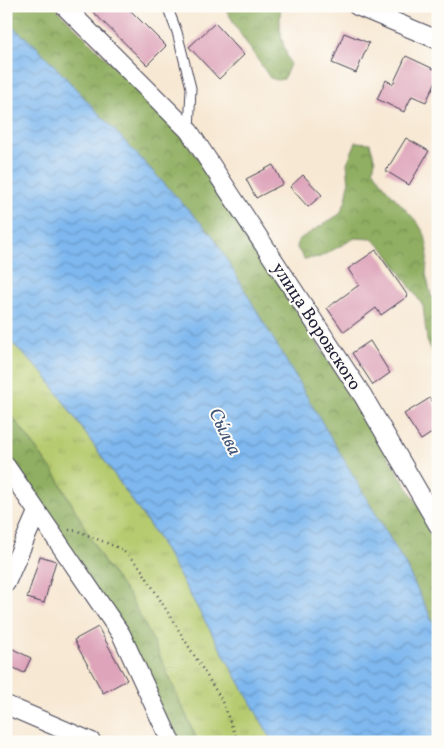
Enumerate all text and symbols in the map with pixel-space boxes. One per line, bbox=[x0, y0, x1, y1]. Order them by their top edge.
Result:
street label: улица Воровского bbox=[265, 258, 366, 396]
water label: Сы́лва bbox=[202, 404, 247, 460]

